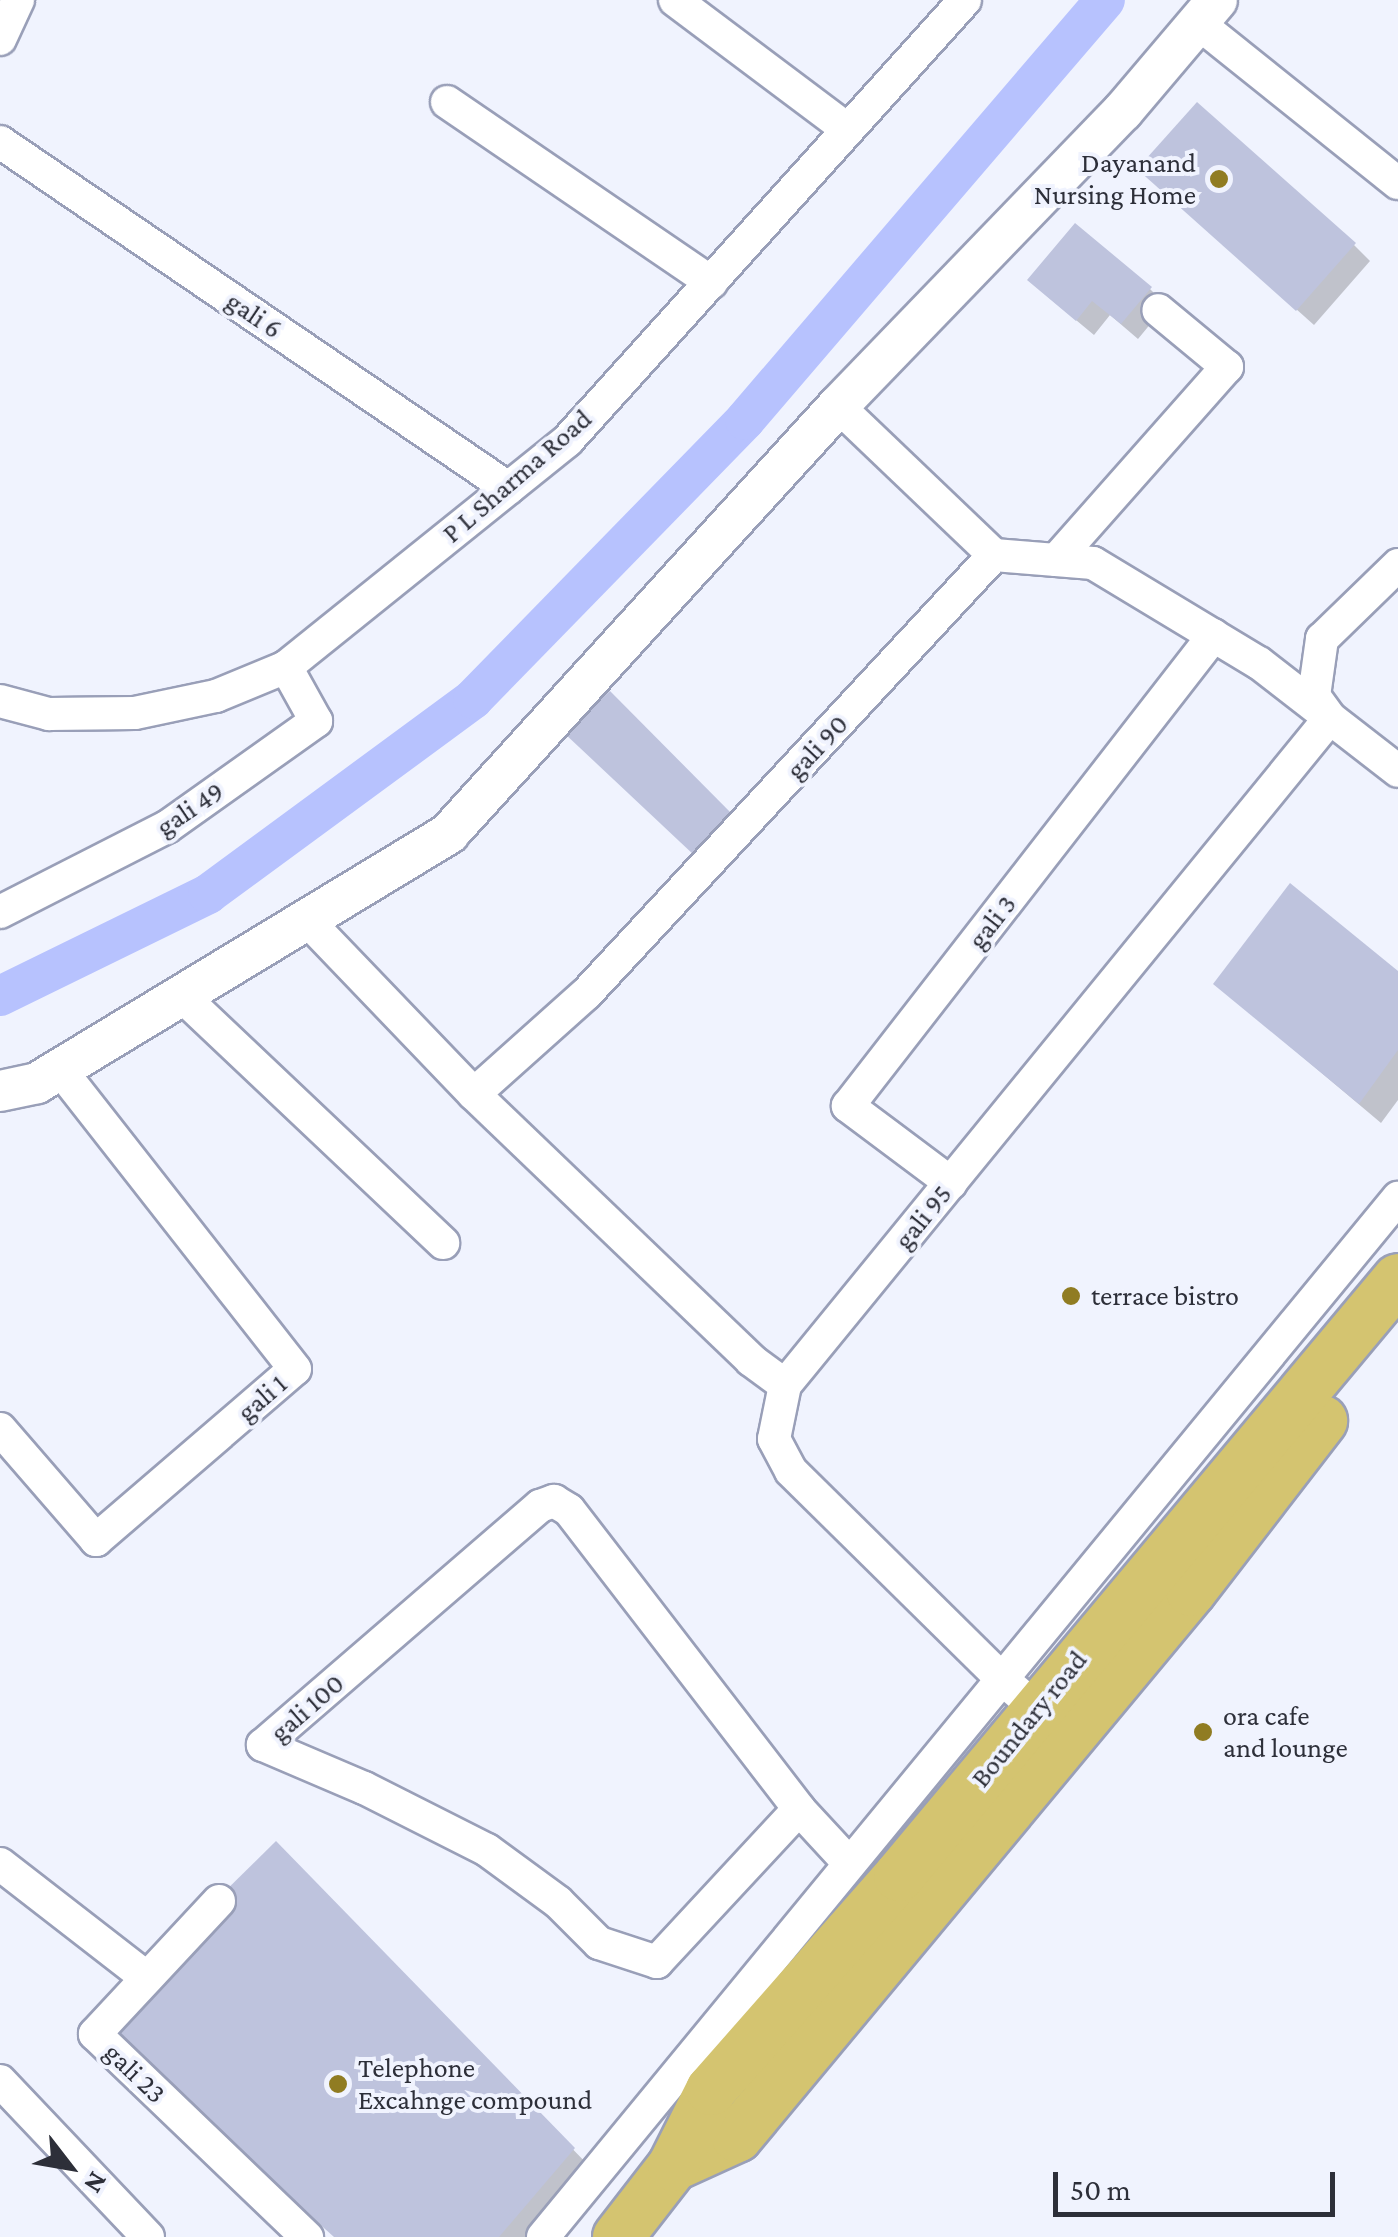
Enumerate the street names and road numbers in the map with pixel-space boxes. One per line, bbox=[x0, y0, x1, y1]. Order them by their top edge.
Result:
street label: gali 6 bbox=[220, 284, 288, 346]
street label: P L Sharma Road bbox=[435, 402, 599, 550]
street label: gali 90 bbox=[779, 708, 855, 786]
street label: gali 49 bbox=[150, 774, 230, 844]
street label: gali 3 bbox=[960, 888, 1024, 956]
street label: gali 95 bbox=[887, 1178, 959, 1256]
street label: gali 1 bbox=[230, 1367, 294, 1429]
street label: Boundary road bbox=[964, 1644, 1094, 1794]
street label: gali 100 bbox=[263, 1667, 351, 1749]
street label: gali 23 bbox=[97, 2036, 173, 2110]

